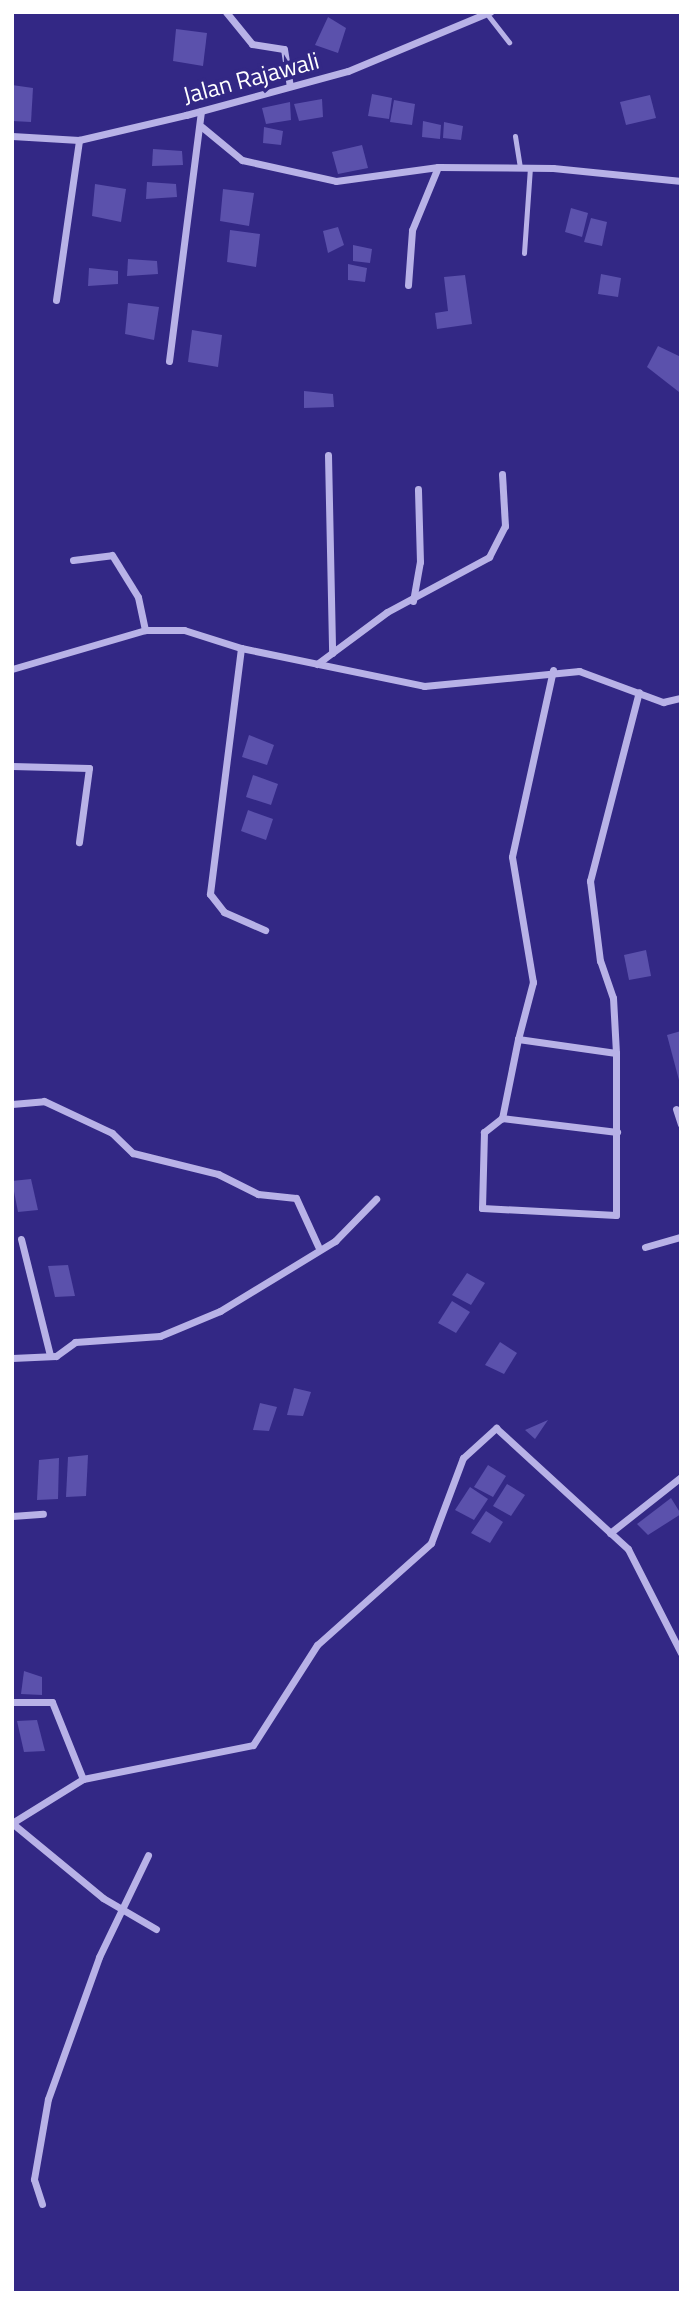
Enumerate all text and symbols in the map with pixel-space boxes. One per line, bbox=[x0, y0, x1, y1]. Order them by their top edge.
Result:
street label: Jalan Rajawali bbox=[180, 46, 322, 110]

